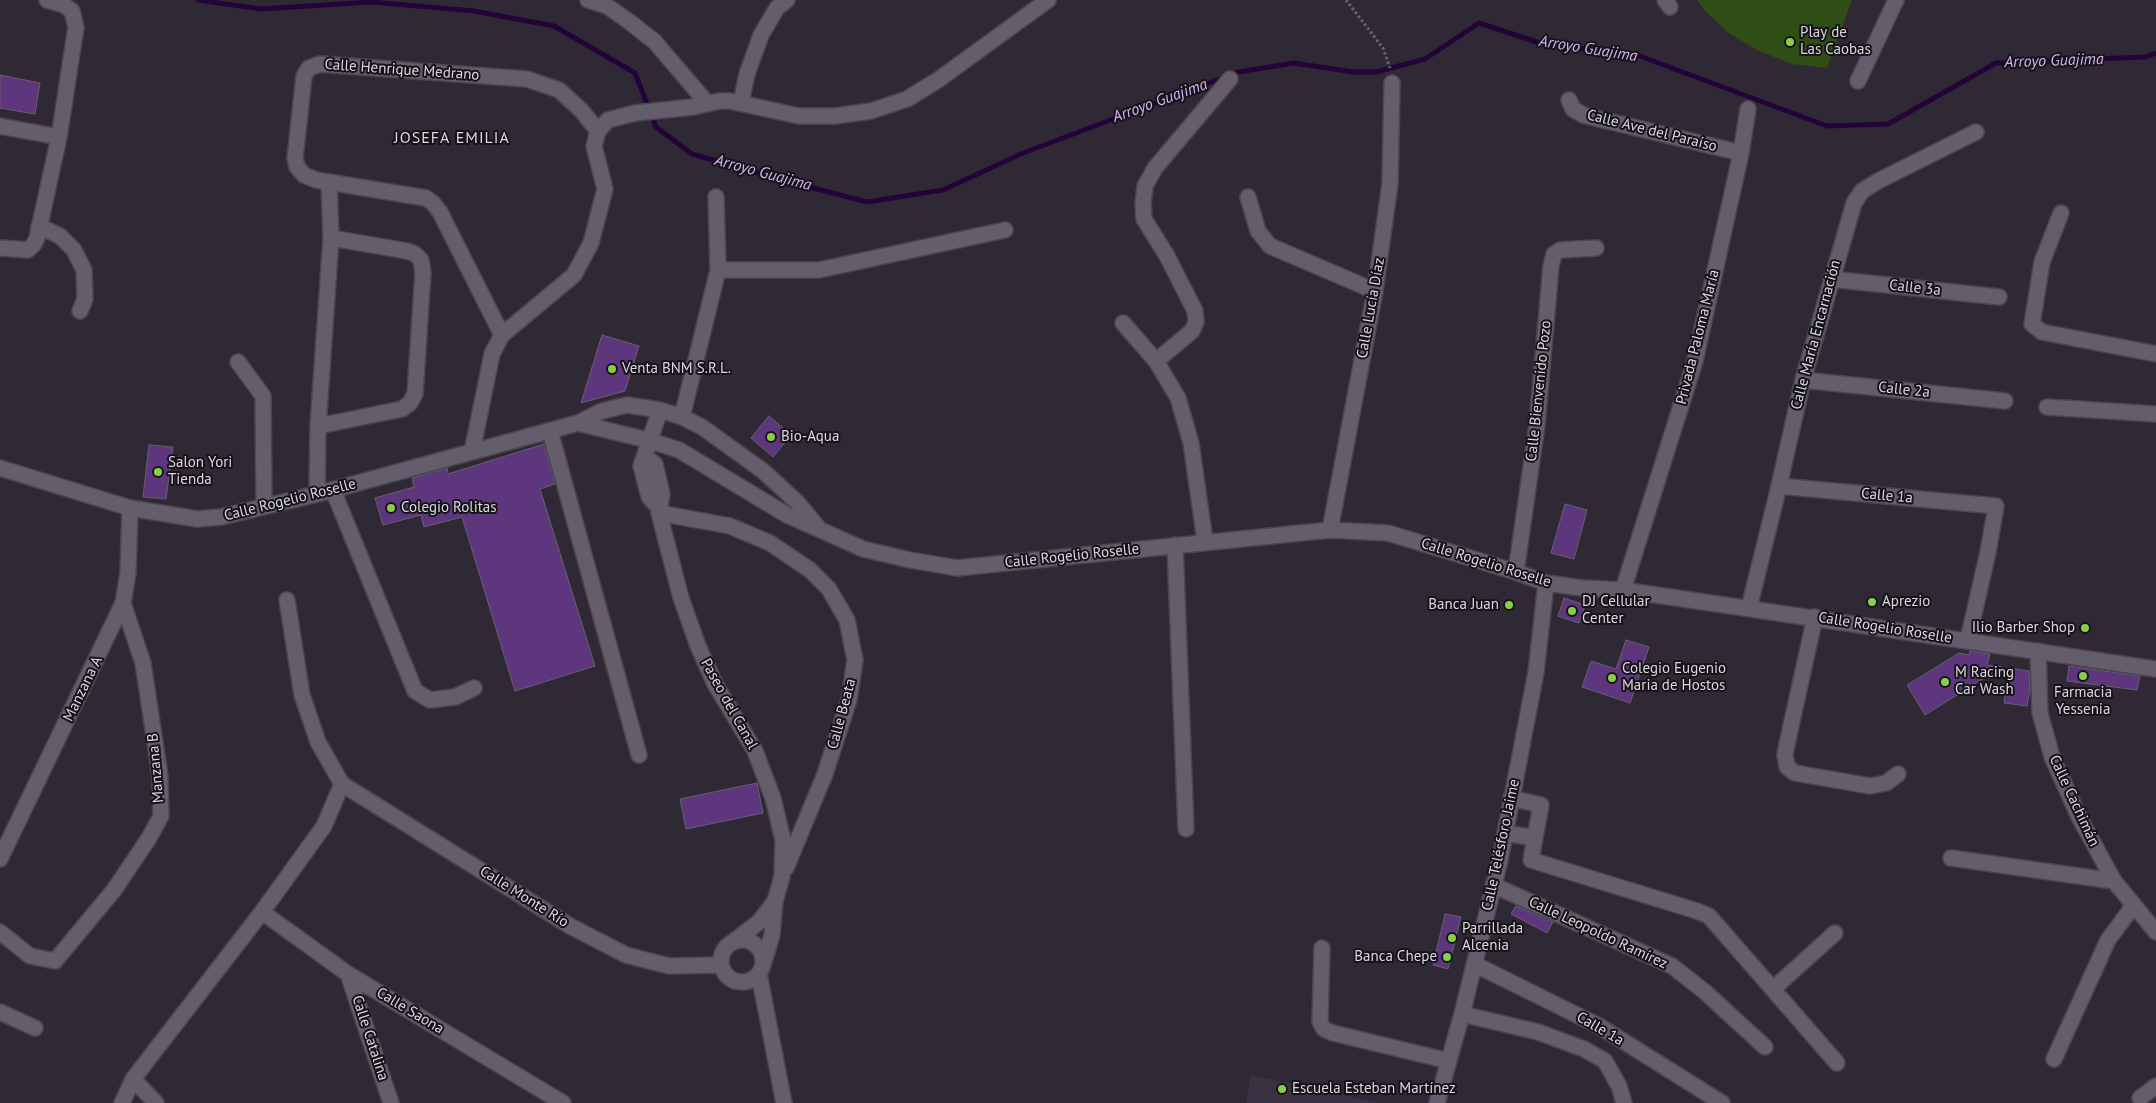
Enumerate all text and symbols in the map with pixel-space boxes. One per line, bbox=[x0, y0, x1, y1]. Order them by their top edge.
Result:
place label: Play de Las Caobas bbox=[1800, 24, 1871, 59]
water label: Arroyo Guajima bbox=[1537, 32, 1639, 66]
marker: Play de Las Caobas bbox=[1784, 36, 1796, 48]
water label: Arroyo Guajima bbox=[2004, 50, 2104, 72]
street label: Calle Henrique Medrano bbox=[324, 56, 480, 84]
water label: Arroyo Guajima bbox=[1110, 75, 1210, 127]
street label: Calle Ave del Paraíso bbox=[1585, 106, 1719, 156]
district label: JOSEFA EMILIA bbox=[392, 128, 512, 148]
water label: Arroyo Guajima bbox=[712, 151, 814, 195]
street label: Calle Lucía Díaz bbox=[1353, 256, 1389, 360]
street label: Calle María Encarnación bbox=[1787, 258, 1845, 412]
street label: Privada Paloma María bbox=[1673, 268, 1723, 406]
street label: Calle 3a bbox=[1888, 276, 1942, 300]
street label: Calle Bienvenido Pozo bbox=[1523, 319, 1555, 463]
place label: Venta BNM S.R.L. bbox=[622, 360, 731, 378]
marker: Venta BNM S.R.L. bbox=[606, 363, 618, 375]
street label: Calle 2a bbox=[1877, 378, 1931, 402]
place label: Bio-Aqua bbox=[781, 428, 839, 446]
marker: Bio-Aqua bbox=[765, 431, 777, 443]
place label: Salon Yori Tienda bbox=[168, 454, 232, 489]
marker: Salon Yori Tienda bbox=[152, 466, 164, 478]
street label: Calle Rogelio Roselle bbox=[222, 475, 358, 525]
street label: Calle 1a bbox=[1860, 485, 1914, 507]
place label: Colegio Rolitas bbox=[401, 499, 497, 517]
marker: Colegio Rolitas bbox=[385, 502, 397, 514]
street label: Calle Rogelio Roselle bbox=[1419, 535, 1553, 591]
street label: Calle Rogelio Roselle bbox=[1004, 540, 1140, 572]
place label: DJ Cellular Center bbox=[1582, 593, 1650, 628]
place label: Aprezio bbox=[1882, 593, 1930, 611]
place label: Banca Juan bbox=[1428, 596, 1499, 614]
marker: Aprezio bbox=[1866, 596, 1878, 608]
marker: Banca Juan bbox=[1503, 599, 1515, 611]
marker: DJ Cellular Center bbox=[1566, 605, 1578, 617]
street label: Calle Rogelio Roselle bbox=[1817, 609, 1953, 647]
place label: Ilio Barber Shop bbox=[1972, 619, 2075, 637]
marker: Ilio Barber Shop bbox=[2079, 622, 2091, 634]
street label: Manzana A bbox=[60, 654, 106, 724]
street label: Paseo del Canal bbox=[697, 655, 761, 753]
place label: Colegio Eugenio Maria de Hostos bbox=[1622, 660, 1726, 695]
place label: M Racing Car Wash bbox=[1955, 664, 2014, 699]
marker: Farmacia Yessenia bbox=[2077, 670, 2089, 682]
marker: Colegio Eugenio Maria de Hostos bbox=[1606, 672, 1618, 684]
marker: M Racing Car Wash bbox=[1939, 676, 1951, 688]
street label: Calle Beata bbox=[824, 677, 860, 751]
place label: Farmacia Yessenia bbox=[2054, 684, 2112, 719]
street label: Manzana B bbox=[144, 732, 168, 804]
street label: Calle Cachimán bbox=[2045, 752, 2103, 850]
street label: Calle Telésforo Jaime bbox=[1478, 778, 1524, 912]
street label: Calle Monte Río bbox=[476, 862, 572, 932]
street label: Calle Leopoldo Ramírez bbox=[1526, 893, 1670, 973]
place label: Parrillada Alcenia bbox=[1462, 920, 1523, 955]
marker: Parrillada Alcenia bbox=[1446, 932, 1458, 944]
place label: Banca Chepe bbox=[1354, 948, 1437, 966]
marker: Banca Chepe bbox=[1441, 951, 1453, 963]
street label: Calle Saona bbox=[373, 984, 447, 1038]
street label: Calle Catalina bbox=[348, 993, 392, 1083]
street label: Calle 1a bbox=[1573, 1008, 1627, 1050]
place label: Escuela Esteban Martínez bbox=[1292, 1080, 1456, 1098]
marker: Escuela Esteban Martínez bbox=[1276, 1083, 1288, 1095]

